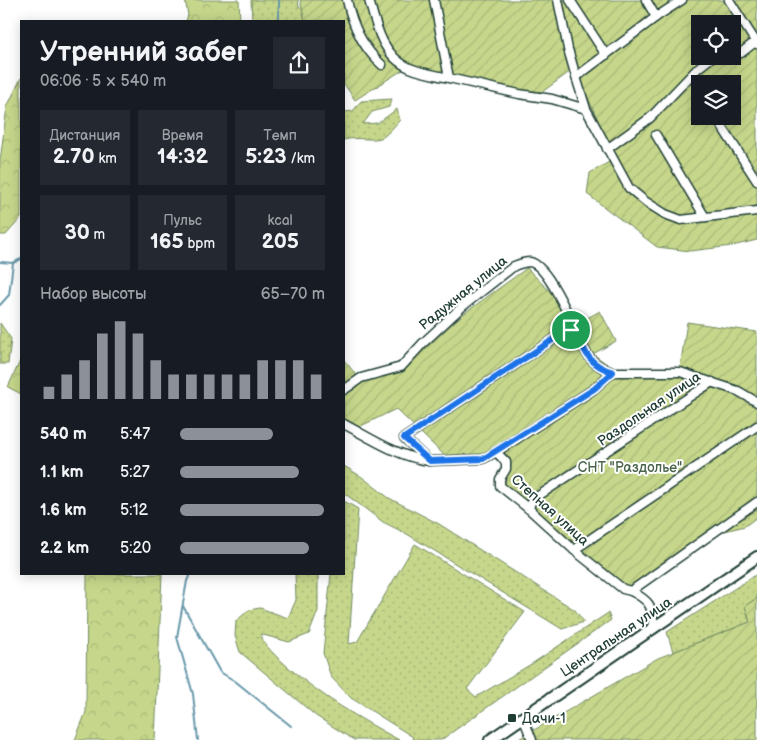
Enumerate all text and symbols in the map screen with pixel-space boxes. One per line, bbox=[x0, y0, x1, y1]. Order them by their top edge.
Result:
map controls bbox=[691, 15, 741, 125]
button: locate bbox=[691, 15, 741, 65]
text: Утренний забег bbox=[40, 36, 248, 69]
button: share bbox=[273, 37, 325, 89]
text: 06:06 · 5 × 540 m bbox=[40, 72, 166, 91]
button: layers bbox=[691, 75, 741, 125]
text: Дистанция bbox=[49, 127, 120, 144]
text: Время bbox=[162, 127, 203, 144]
text: Темп bbox=[264, 127, 297, 144]
text: 2.70 bbox=[53, 144, 95, 169]
text: 14:32 bbox=[157, 144, 208, 169]
text: 5:23 bbox=[245, 144, 287, 169]
text: km bbox=[95, 150, 117, 167]
text: /km bbox=[287, 150, 315, 167]
text: Пульс bbox=[163, 212, 202, 229]
text: kcal bbox=[268, 212, 293, 229]
text: 30 bbox=[64, 220, 90, 245]
text: m bbox=[90, 226, 105, 243]
text: 165 bbox=[150, 229, 184, 254]
text: 205 bbox=[261, 229, 299, 254]
text: bpm bbox=[184, 235, 215, 252]
street label: Радужная улица bbox=[416, 252, 511, 334]
text: Набор высоты bbox=[40, 285, 147, 304]
text: 65–70 m bbox=[261, 285, 325, 304]
pin bbox=[550, 309, 592, 351]
icon: arrive bbox=[557, 316, 585, 344]
street label: Раздольная улица bbox=[594, 368, 704, 450]
text: 540 m bbox=[40, 425, 87, 444]
text: 5:47 bbox=[120, 425, 150, 444]
park label: СНТ "Раздолье" bbox=[578, 459, 682, 476]
text: 1.1 km bbox=[40, 463, 83, 482]
text: 5:27 bbox=[120, 463, 150, 482]
street label: Степная улица bbox=[508, 471, 593, 550]
text: 1.6 km bbox=[40, 501, 86, 520]
text: 5:12 bbox=[120, 501, 148, 520]
text: 2.2 km bbox=[40, 539, 89, 558]
text: 5:20 bbox=[120, 539, 151, 558]
street label: Центральная улица bbox=[557, 593, 675, 681]
place label: Дачи-1 bbox=[522, 710, 566, 727]
marker: Дачи-1 bbox=[506, 712, 518, 724]

